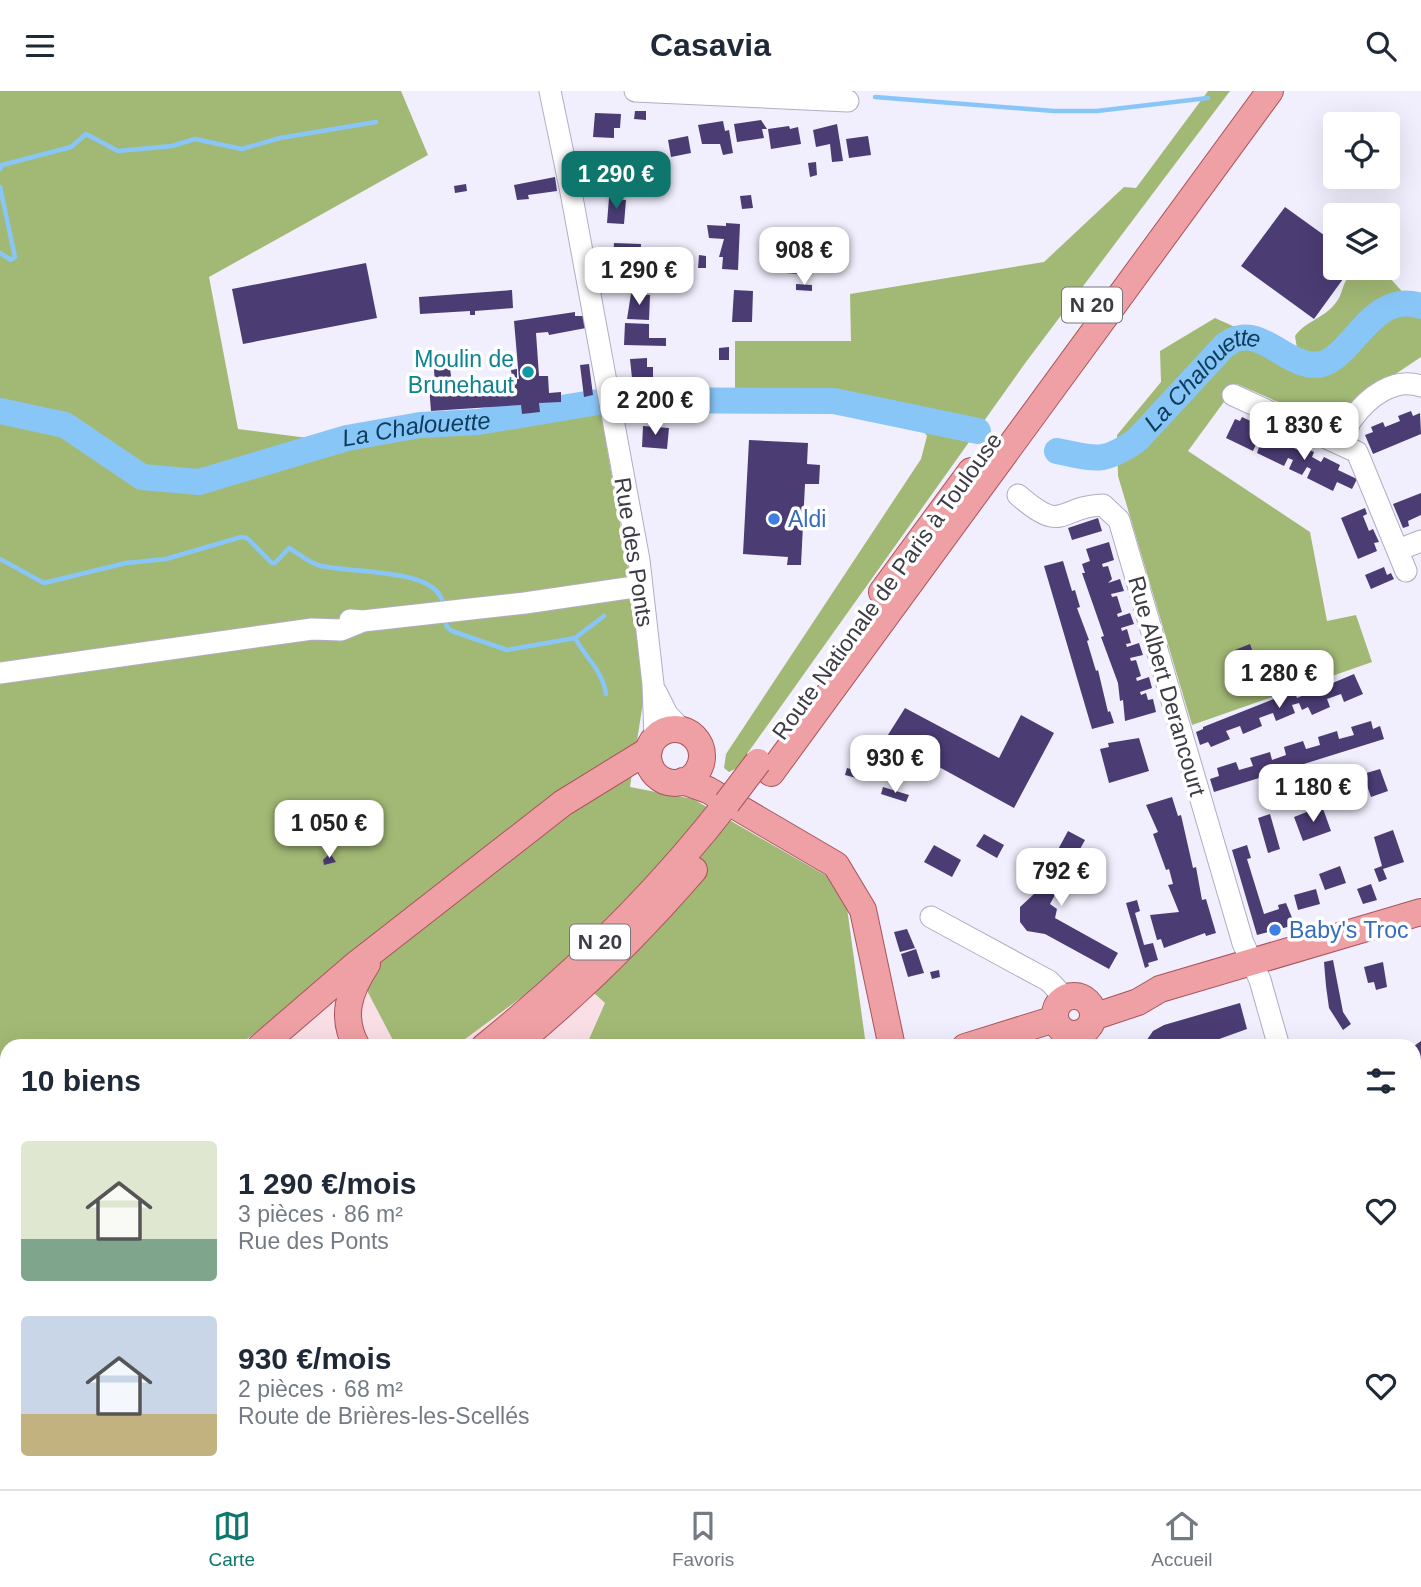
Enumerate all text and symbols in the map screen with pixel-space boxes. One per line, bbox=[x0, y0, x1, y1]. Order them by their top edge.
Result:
icon: menu bbox=[21, 27, 59, 65]
text: Casavia bbox=[650, 27, 771, 63]
icon: search bbox=[1362, 27, 1400, 65]
map controls bbox=[1323, 112, 1400, 280]
button: locate bbox=[1323, 112, 1400, 189]
pin: 1 290 € bbox=[551, 151, 681, 211]
text: 1 290 € bbox=[578, 161, 654, 187]
button: layers bbox=[1323, 203, 1400, 280]
pin: 908 € bbox=[755, 227, 853, 287]
text: 908 € bbox=[775, 237, 833, 263]
pin: 1 290 € bbox=[574, 247, 704, 307]
text: 1 290 € bbox=[601, 257, 677, 283]
road number: N 20 bbox=[1062, 287, 1122, 323]
water label: La Chalouette bbox=[1138, 323, 1264, 436]
place label: Moulin de Brunehaut bbox=[408, 346, 515, 398]
marker: Moulin de Brunehaut bbox=[520, 364, 536, 380]
pin: 2 200 € bbox=[590, 377, 720, 437]
text: 2 200 € bbox=[617, 387, 693, 413]
pin: 1 830 € bbox=[1239, 403, 1369, 462]
water label: La Chalouette bbox=[340, 406, 493, 452]
text: 1 830 € bbox=[1266, 412, 1342, 438]
street label: Route Nationale de Paris à Toulouse bbox=[767, 428, 1007, 744]
street label: Rue des Ponts bbox=[609, 475, 659, 629]
place label: Aldi bbox=[788, 506, 826, 532]
marker: Aldi bbox=[766, 511, 782, 527]
street label: Rue Albert Derancourt bbox=[1123, 573, 1211, 800]
pin: 1 280 € bbox=[1214, 651, 1344, 710]
text: 1 280 € bbox=[1241, 660, 1317, 686]
pin: 930 € bbox=[846, 735, 944, 795]
text: 930 € bbox=[866, 745, 924, 771]
pin: 1 180 € bbox=[1248, 765, 1378, 824]
text: 1 180 € bbox=[1275, 774, 1351, 800]
pin: 1 050 € bbox=[264, 801, 394, 860]
text: 1 050 € bbox=[291, 810, 367, 836]
pin: 792 € bbox=[1012, 849, 1110, 908]
text: 792 € bbox=[1032, 858, 1090, 884]
place label: Baby's Troc bbox=[1289, 917, 1408, 943]
marker: Baby's Troc bbox=[1267, 922, 1283, 938]
road number: N 20 bbox=[570, 925, 630, 959]
icon: filters bbox=[1362, 1062, 1400, 1100]
text: 10 biens bbox=[21, 1064, 141, 1097]
text: 1 290 €/mois bbox=[238, 1167, 416, 1200]
icon: home bbox=[77, 1169, 161, 1253]
icon: heart bbox=[1362, 1192, 1400, 1230]
text: 3 pièces · 86 m² bbox=[238, 1201, 403, 1227]
text: Rue des Ponts bbox=[238, 1228, 389, 1254]
text: 930 €/mois bbox=[238, 1342, 391, 1375]
icon: home bbox=[77, 1344, 161, 1428]
icon: heart bbox=[1362, 1367, 1400, 1405]
text: 2 pièces · 68 m² bbox=[238, 1376, 403, 1402]
text: Route de Brières-les-Scellés bbox=[238, 1403, 529, 1429]
tab: Carte bbox=[208, 1507, 255, 1571]
tab: Favoris bbox=[672, 1507, 734, 1571]
tab: Accueil bbox=[1151, 1507, 1212, 1571]

